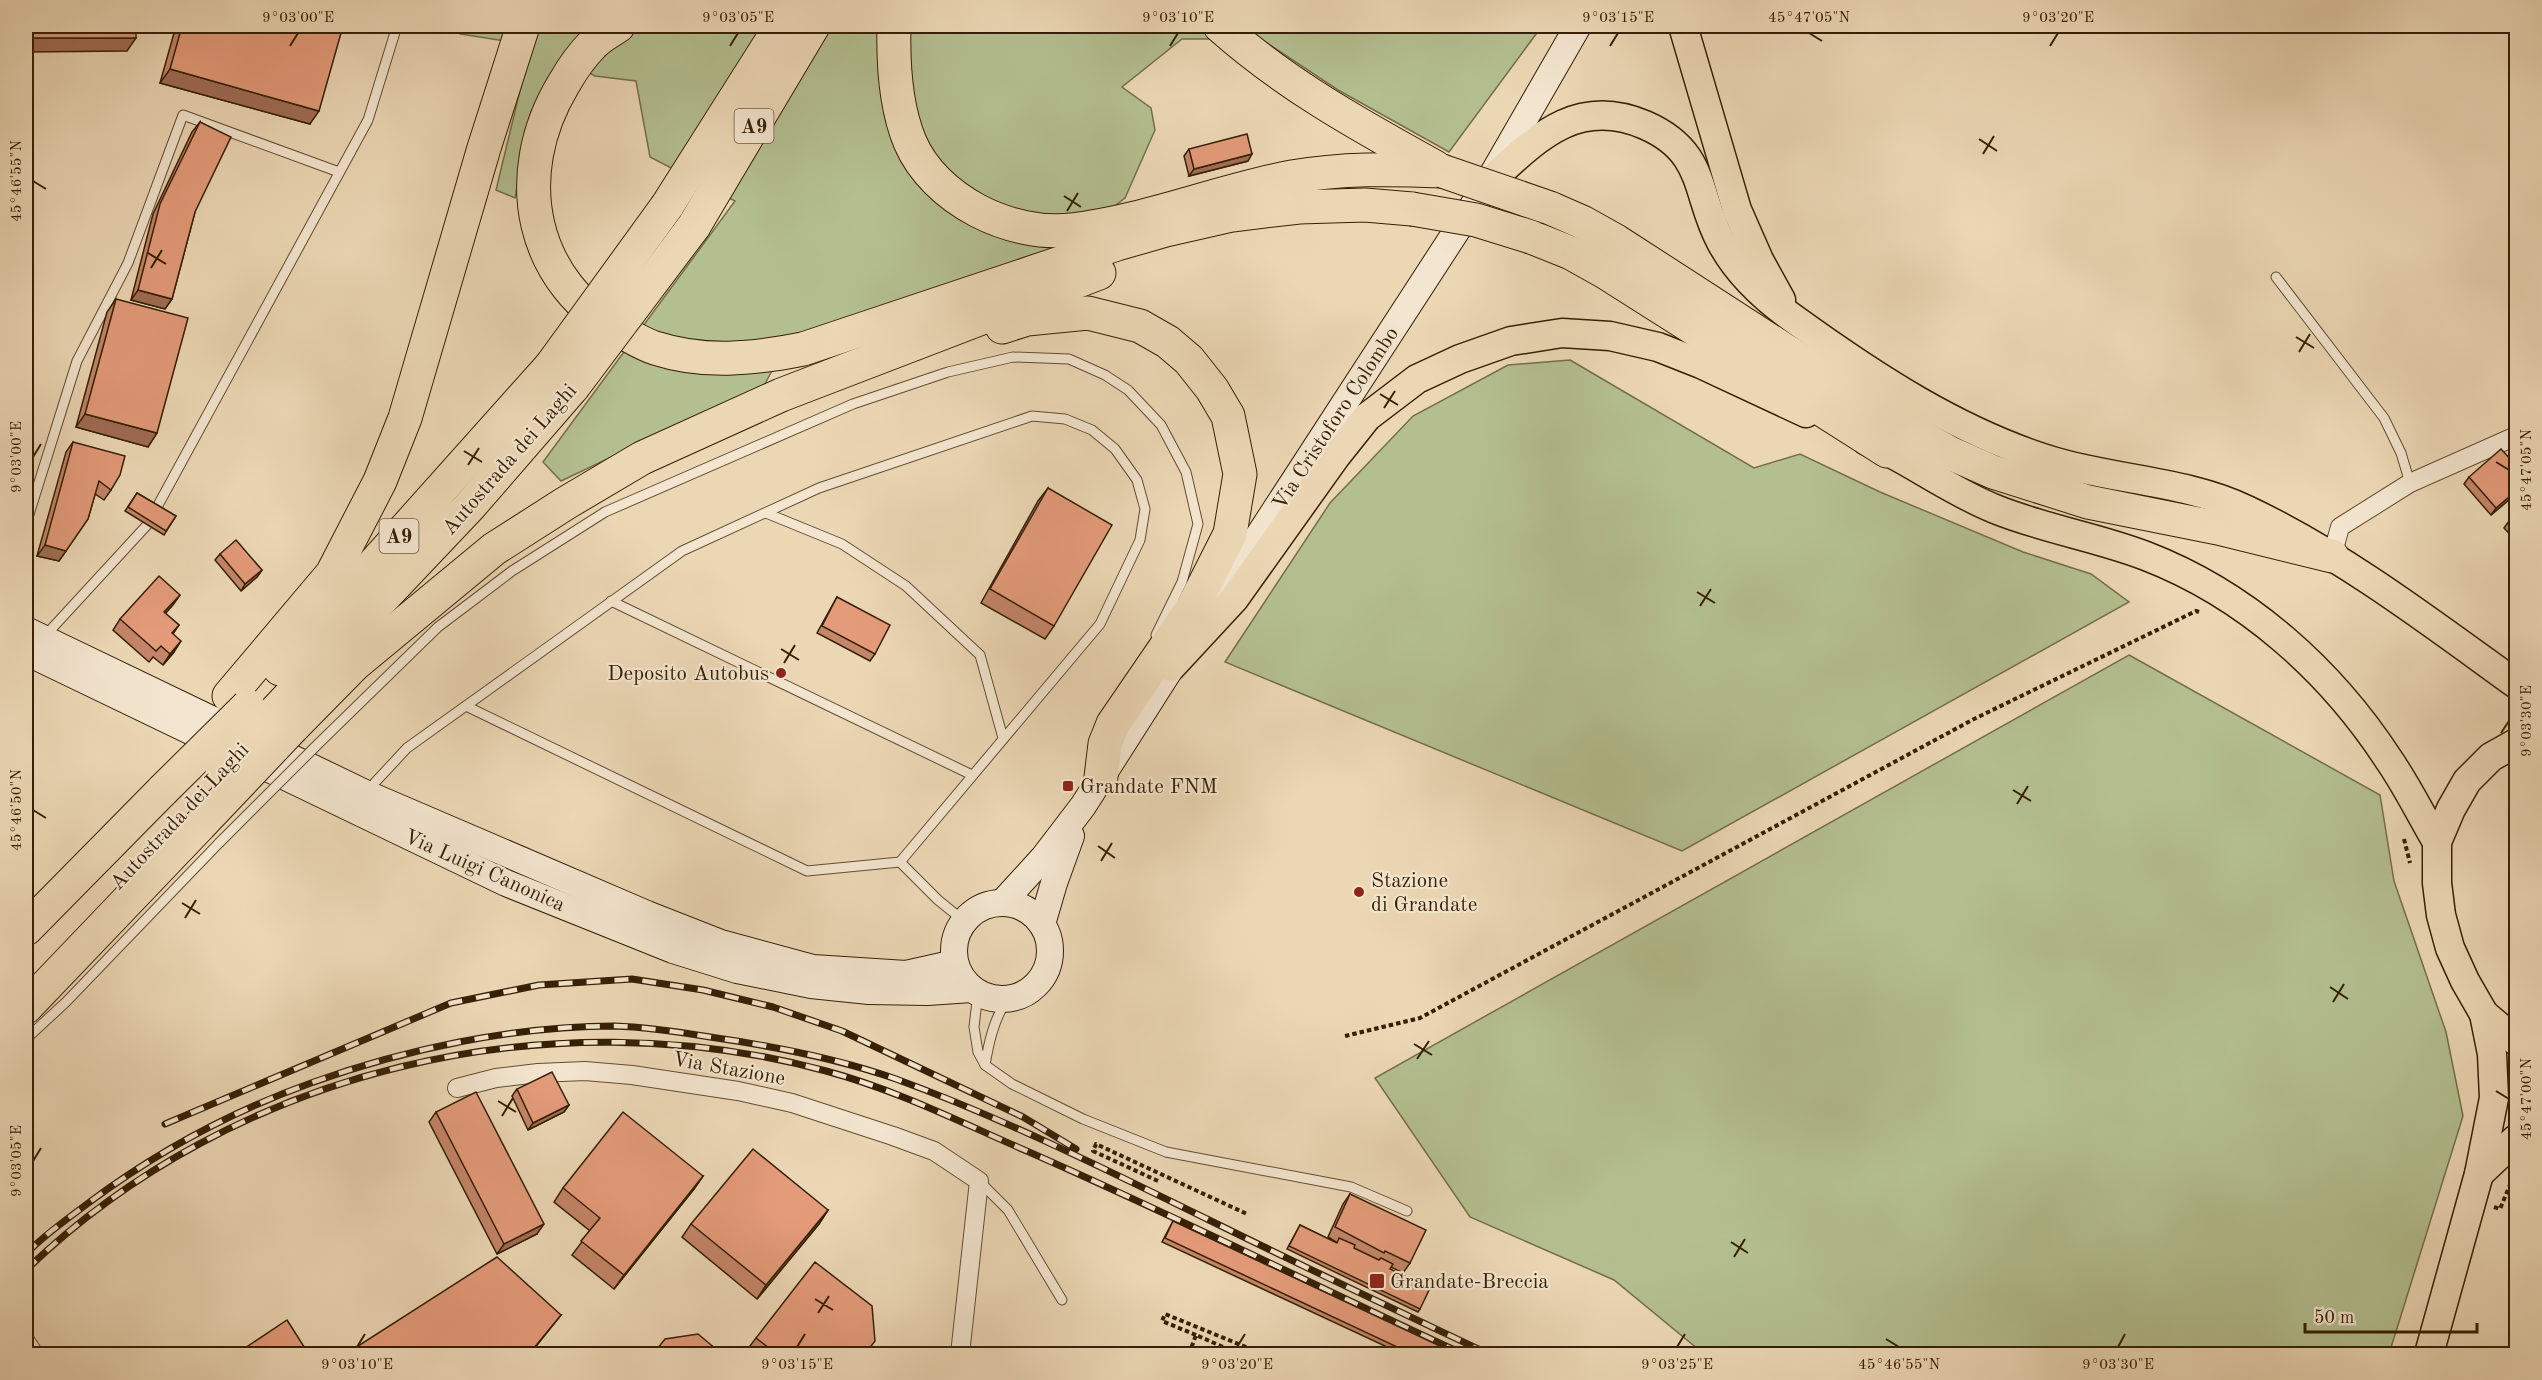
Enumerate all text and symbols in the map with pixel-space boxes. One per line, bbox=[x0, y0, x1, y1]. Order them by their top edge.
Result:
text: 9°03'00"E bbox=[262, 11, 334, 26]
text: 9°03'05"E bbox=[702, 11, 774, 26]
text: 9°03'10"E bbox=[1142, 11, 1214, 26]
text: 9°03'15"E bbox=[1582, 11, 1654, 26]
text: 45°47'05"N bbox=[1768, 11, 1850, 26]
text: 9°03'20"E bbox=[2022, 11, 2094, 26]
road number: A9 bbox=[734, 109, 774, 143]
text: 45°46'55"N bbox=[10, 140, 25, 222]
street label: Via Cristoforo Colombo bbox=[1269, 324, 1403, 514]
street label: Autostrada dei Laghi bbox=[439, 380, 581, 540]
text: 9°03'00"E bbox=[10, 421, 25, 493]
text: 45°47'05"N bbox=[2520, 429, 2535, 511]
road number: A9 bbox=[380, 519, 418, 553]
place label: Deposito Autobus bbox=[607, 664, 769, 685]
marker: Deposito Autobus bbox=[774, 666, 788, 680]
text: 9°03'30"E bbox=[2520, 685, 2535, 757]
street label: Autostrada dei Laghi bbox=[107, 739, 254, 895]
text: 45°46'50"N bbox=[10, 769, 25, 851]
place label: Grandate FNM bbox=[1080, 777, 1218, 798]
marker: Grandate FNM bbox=[1061, 779, 1075, 793]
street label: Via Luigi Canonica bbox=[401, 826, 568, 916]
place label: Stazione di Grandate bbox=[1371, 871, 1477, 916]
marker: Stazione di Grandate bbox=[1352, 885, 1366, 899]
street label: Via Stazione bbox=[671, 1049, 787, 1090]
text: 45°47'00"N bbox=[2520, 1058, 2535, 1140]
text: 9°03'05"E bbox=[10, 1125, 25, 1197]
marker: Grandate-Breccia bbox=[1368, 1272, 1386, 1290]
place label: Grandate-Breccia bbox=[1390, 1272, 1549, 1293]
scale bar bbox=[2305, 1296, 2478, 1334]
text: 50 m bbox=[2314, 1309, 2354, 1327]
text: 9°03'10"E bbox=[321, 1358, 393, 1373]
text: 9°03'15"E bbox=[761, 1358, 833, 1373]
text: 9°03'20"E bbox=[1201, 1358, 1273, 1373]
text: 9°03'25"E bbox=[1641, 1358, 1713, 1373]
text: 45°46'55"N bbox=[1858, 1358, 1940, 1373]
text: 9°03'30"E bbox=[2082, 1358, 2154, 1373]

